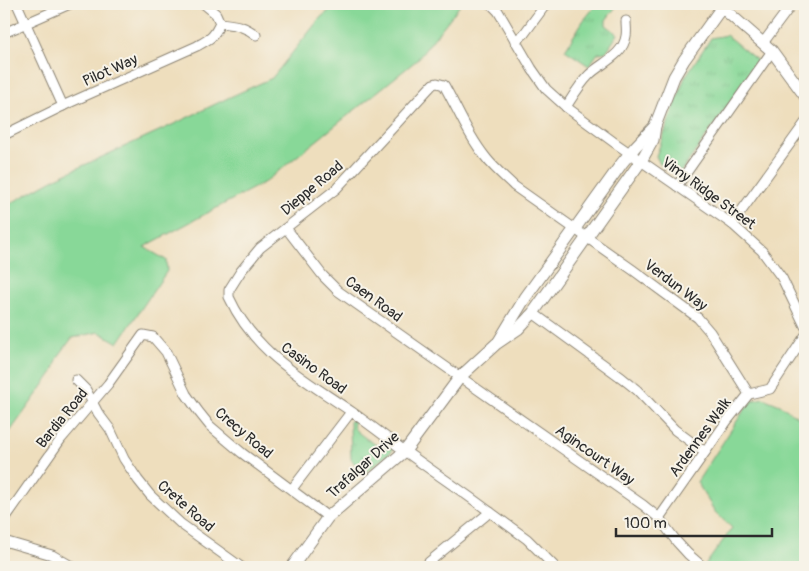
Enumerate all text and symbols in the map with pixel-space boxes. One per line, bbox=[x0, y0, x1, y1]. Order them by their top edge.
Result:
street label: Pilot Way bbox=[80, 50, 141, 91]
street label: Vimy Ridge Street bbox=[658, 153, 760, 234]
street label: Dieppe Road bbox=[277, 157, 347, 220]
street label: Verdun Way bbox=[640, 255, 712, 316]
street label: Caen Road bbox=[341, 272, 406, 327]
street label: Casino Road bbox=[277, 338, 350, 399]
street label: Bardia Road bbox=[32, 384, 92, 452]
street label: Ardennes Walk bbox=[665, 393, 736, 481]
street label: Crecy Road bbox=[211, 404, 277, 463]
street label: Agincourt Way bbox=[551, 421, 638, 490]
street label: Trafalgar Drive bbox=[323, 427, 404, 503]
street label: Crete Road bbox=[153, 476, 218, 536]
scale bar bbox=[616, 506, 773, 538]
text: 100 m bbox=[624, 514, 667, 533]

